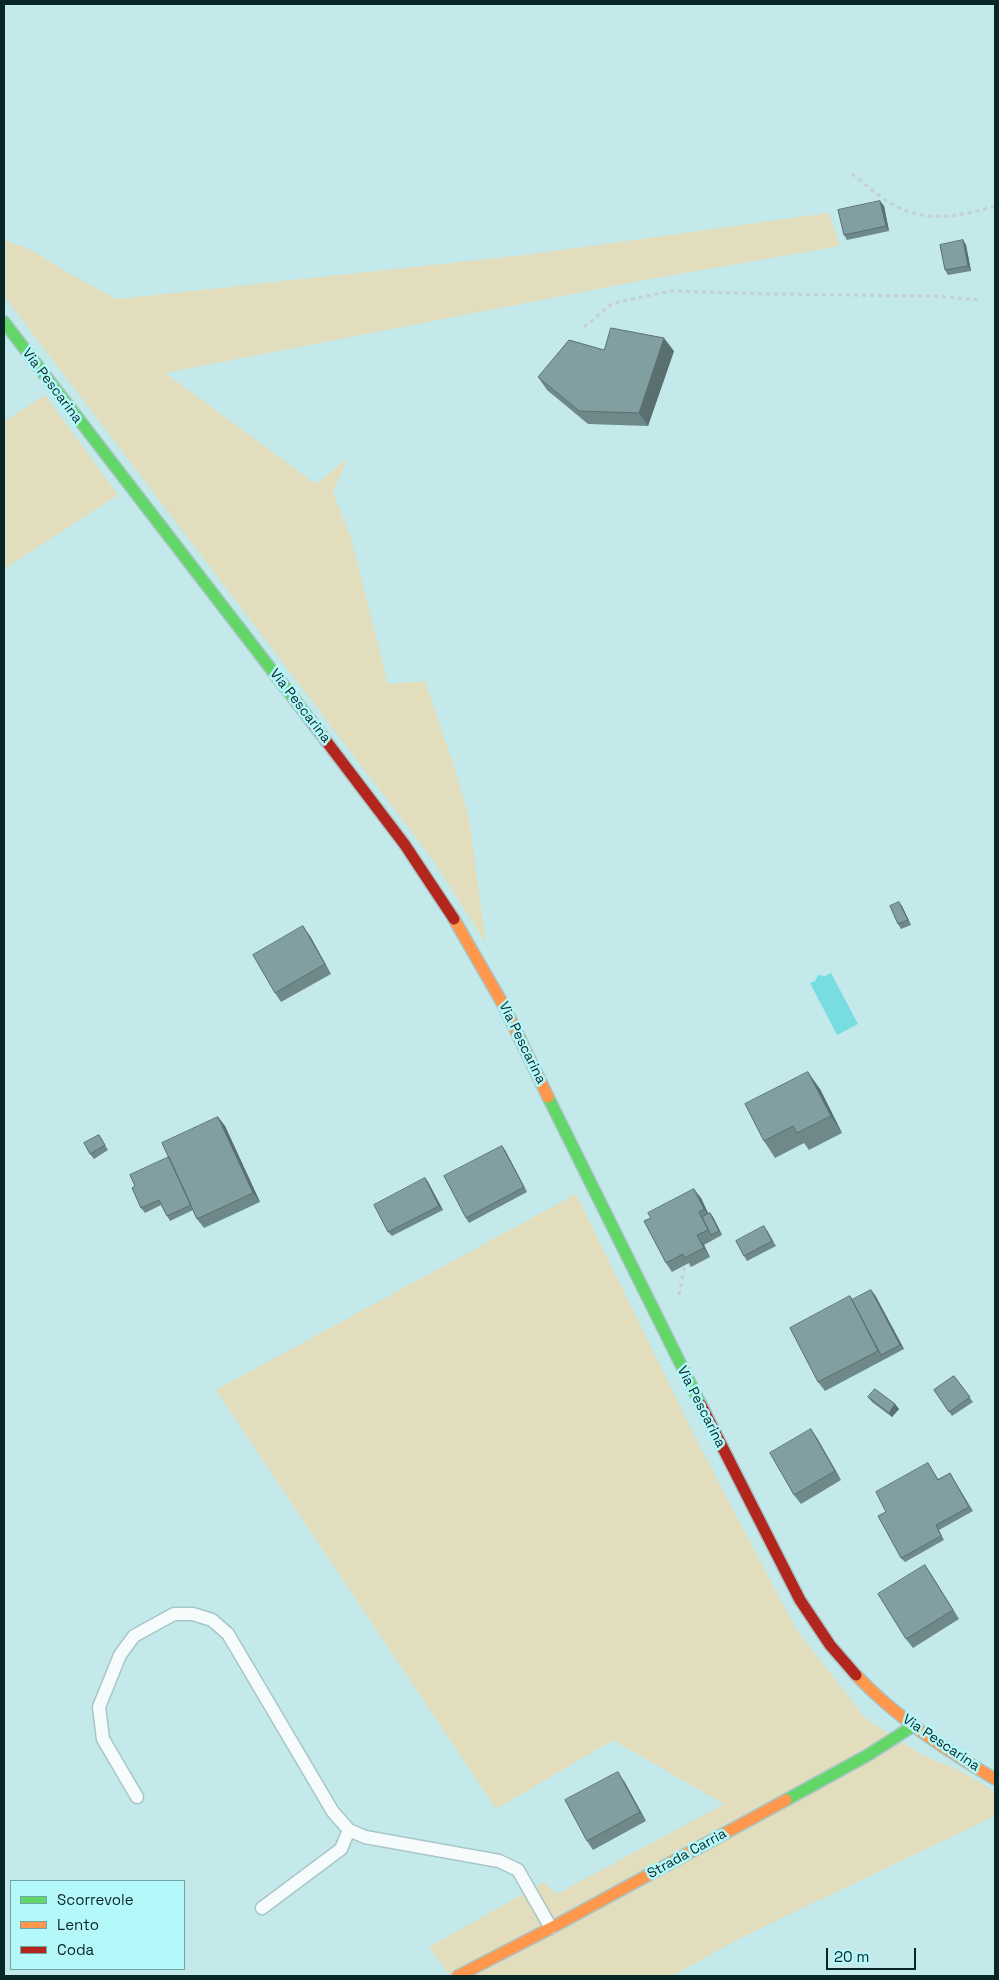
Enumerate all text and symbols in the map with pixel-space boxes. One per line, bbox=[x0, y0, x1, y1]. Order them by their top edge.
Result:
street label: Via Pescarina bbox=[18, 345, 86, 427]
street label: Via Pescarina bbox=[266, 666, 334, 746]
street label: Via Pescarina bbox=[495, 999, 549, 1087]
street label: Via Pescarina bbox=[673, 1363, 729, 1451]
street label: Via Pescarina bbox=[899, 1711, 983, 1775]
street label: Strada Carria bbox=[645, 1825, 729, 1883]
legend bbox=[10, 1880, 185, 1970]
text: Scorrevole bbox=[57, 1890, 134, 1909]
text: Lento bbox=[57, 1915, 99, 1934]
scale bar bbox=[829, 1938, 919, 1970]
text: Coda bbox=[57, 1940, 94, 1959]
text: 20 m bbox=[834, 1947, 869, 1966]

